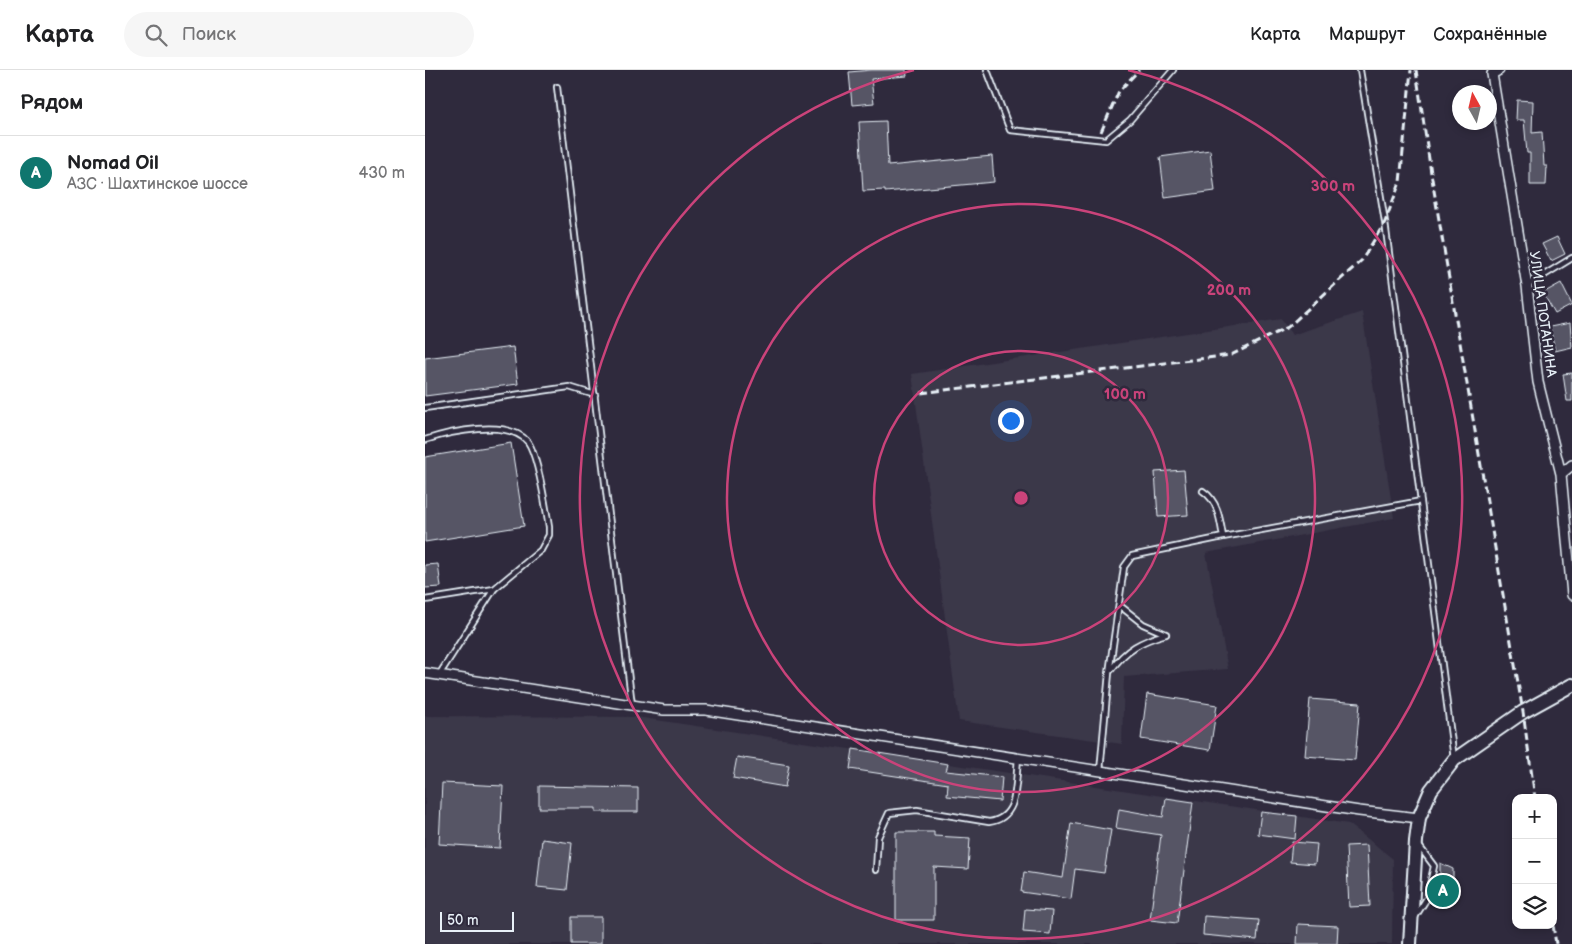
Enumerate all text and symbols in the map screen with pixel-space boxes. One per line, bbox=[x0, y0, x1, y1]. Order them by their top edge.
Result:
search box bbox=[124, 12, 474, 57]
text: Карта bbox=[25, 20, 94, 49]
icon: search bbox=[142, 21, 170, 49]
text: Поиск bbox=[182, 23, 236, 46]
text: Карта bbox=[1250, 24, 1301, 45]
text: Маршрут bbox=[1329, 24, 1405, 45]
text: Сохранённые bbox=[1433, 24, 1547, 45]
north arrow bbox=[1452, 85, 1497, 130]
text: Рядом bbox=[20, 90, 83, 115]
text: Nomad Oil bbox=[67, 152, 159, 175]
text: A bbox=[31, 164, 41, 183]
text: 430 m bbox=[358, 164, 405, 183]
text: АЗС · Шахтинское шоссе bbox=[67, 175, 248, 194]
text: 300 m bbox=[1311, 177, 1355, 196]
street label: УЛИЦА ПОТАНИНА bbox=[1526, 250, 1560, 379]
text: 200 m bbox=[1207, 281, 1251, 300]
text: 100 m bbox=[1104, 385, 1146, 404]
your location bbox=[998, 408, 1024, 434]
centre of rings bbox=[1012, 489, 1030, 507]
map controls bbox=[1512, 794, 1557, 929]
button: + bbox=[1512, 794, 1557, 839]
button: − bbox=[1512, 839, 1557, 884]
pin: A bbox=[1427, 872, 1459, 910]
button: layers bbox=[1512, 884, 1557, 929]
scale bar bbox=[440, 909, 514, 932]
text: 50 m bbox=[447, 912, 479, 929]

